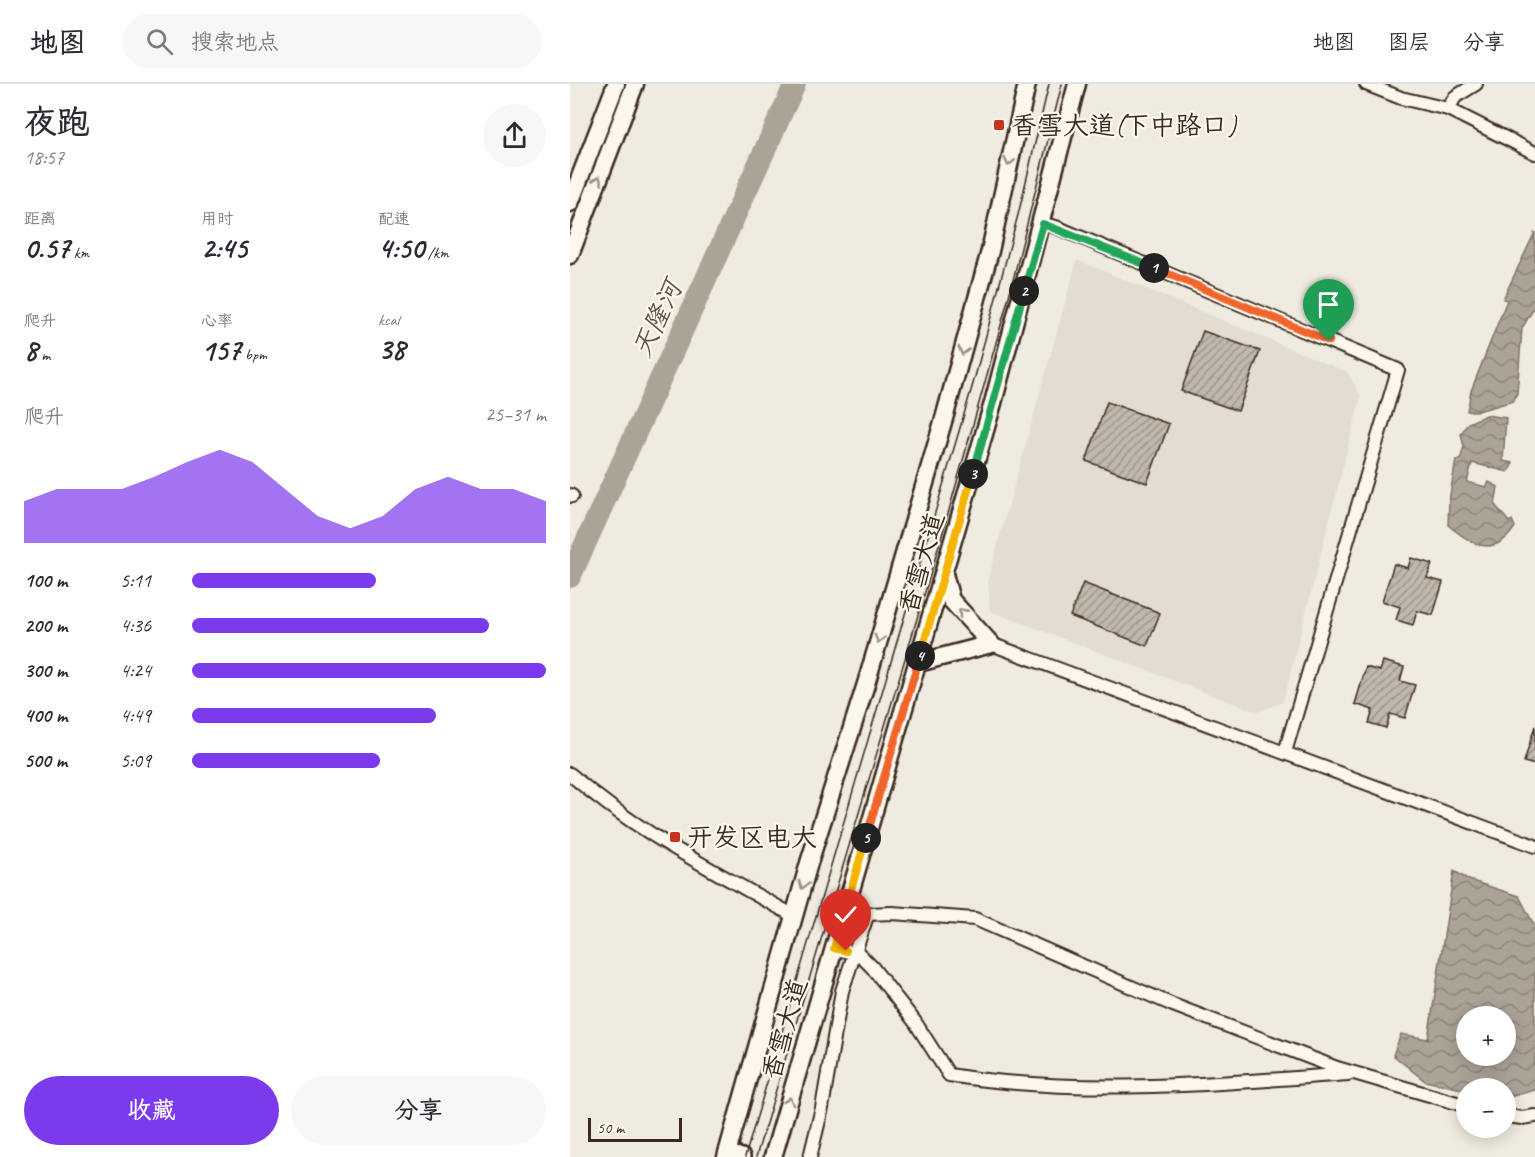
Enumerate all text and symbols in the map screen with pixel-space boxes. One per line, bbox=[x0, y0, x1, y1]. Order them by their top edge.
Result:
search box bbox=[122, 14, 542, 68]
text: 地图 bbox=[30, 25, 86, 60]
icon: search bbox=[143, 25, 176, 58]
text: 搜索地点 bbox=[191, 28, 279, 56]
text: 地图 bbox=[1313, 29, 1355, 55]
text: 图层 bbox=[1388, 29, 1430, 55]
text: 分享 bbox=[1463, 29, 1505, 55]
text: 夜跑 bbox=[24, 101, 90, 143]
button: share bbox=[483, 104, 546, 167]
place label: 香雪大道(下中路口) bbox=[1011, 109, 1238, 142]
marker: 香雪大道(下中路口) bbox=[992, 118, 1006, 132]
text: 18:57 bbox=[24, 145, 64, 170]
one-way arrow bbox=[1004, 156, 1017, 166]
one-way arrow bbox=[591, 176, 603, 187]
text: 距离 bbox=[24, 209, 56, 229]
text: 用时 bbox=[201, 209, 233, 229]
text: 配速 bbox=[378, 209, 410, 229]
text: 0.57 bbox=[24, 229, 70, 267]
text: 2:45 bbox=[201, 229, 247, 267]
text: 4:50 bbox=[378, 229, 424, 267]
text: km bbox=[70, 243, 89, 263]
text: /km bbox=[424, 243, 449, 263]
pin: 1 bbox=[1139, 253, 1169, 283]
text: 1 bbox=[1150, 258, 1158, 278]
water label: 天隆河 bbox=[624, 271, 691, 363]
pin: 2 bbox=[1009, 276, 1039, 306]
pin bbox=[1303, 279, 1354, 341]
text: 2 bbox=[1020, 281, 1028, 301]
icon: arrive bbox=[1312, 288, 1345, 321]
text: kcal bbox=[378, 310, 399, 330]
text: 爬升 bbox=[24, 311, 56, 331]
text: 心率 bbox=[201, 311, 233, 331]
text: 38 bbox=[378, 330, 405, 368]
text: 8 bbox=[24, 331, 38, 369]
text: 157 bbox=[201, 331, 241, 369]
text: m bbox=[38, 345, 50, 365]
text: bpm bbox=[241, 345, 267, 365]
one-way arrow bbox=[957, 346, 970, 356]
text: 25–31 m bbox=[485, 402, 546, 427]
text: 爬升 bbox=[24, 404, 64, 429]
pin: 3 bbox=[958, 459, 988, 489]
text: 3 bbox=[969, 464, 977, 484]
street label: 香雪大道 bbox=[891, 509, 952, 618]
text: 100 m bbox=[24, 568, 67, 593]
text: 5:11 bbox=[120, 568, 151, 593]
one-way arrow bbox=[958, 608, 969, 619]
text: 200 m bbox=[24, 613, 67, 638]
text: 4:36 bbox=[120, 613, 151, 638]
one-way arrow bbox=[874, 634, 887, 644]
pin: 4 bbox=[905, 641, 935, 671]
text: 4 bbox=[916, 646, 924, 666]
text: 300 m bbox=[24, 658, 67, 683]
text: 4:24 bbox=[120, 658, 151, 683]
text: 400 m bbox=[24, 703, 67, 728]
text: 4:49 bbox=[120, 703, 151, 728]
text: 500 m bbox=[24, 748, 67, 773]
text: 5:09 bbox=[120, 748, 151, 773]
place label: 开发区电大 bbox=[687, 821, 817, 854]
pin: 5 bbox=[851, 823, 881, 853]
text: 5 bbox=[863, 828, 869, 848]
marker: 开发区电大 bbox=[668, 830, 682, 844]
one-way arrow bbox=[797, 880, 810, 890]
pin bbox=[820, 889, 871, 951]
icon: check bbox=[829, 898, 862, 931]
street label: 香雪大道 bbox=[754, 975, 815, 1084]
map controls bbox=[1456, 1006, 1516, 1138]
button: + bbox=[1456, 1006, 1516, 1066]
button: 收藏 bbox=[24, 1076, 279, 1145]
button: 分享 bbox=[291, 1076, 546, 1145]
button: − bbox=[1456, 1078, 1516, 1138]
one-way arrow bbox=[782, 1096, 794, 1107]
scale bar bbox=[588, 1115, 682, 1142]
text: 50 m bbox=[597, 1118, 624, 1138]

